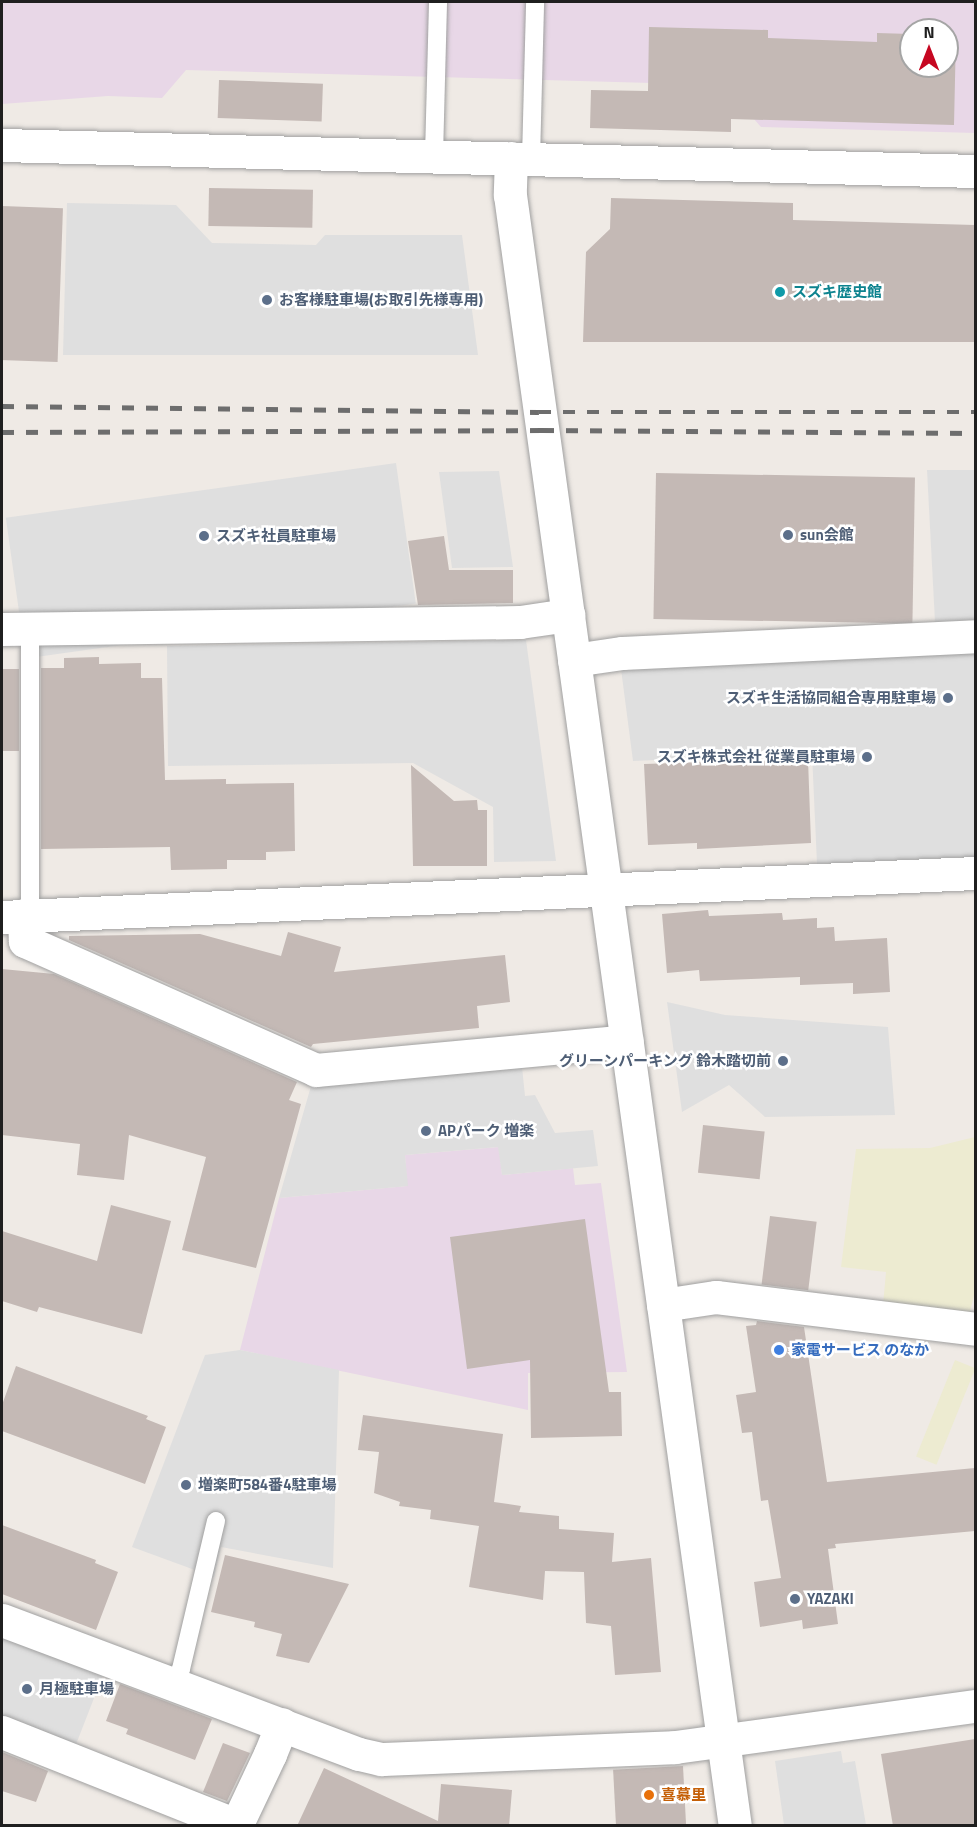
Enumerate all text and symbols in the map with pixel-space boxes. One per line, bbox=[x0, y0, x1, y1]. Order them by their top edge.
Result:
north arrow bbox=[899, 18, 959, 78]
text: N bbox=[923, 20, 935, 44]
place label: スズキ歴史館 bbox=[792, 283, 882, 301]
marker: スズキ歴史館 bbox=[773, 285, 787, 299]
place label: お客様駐車場(お取引先様専用) bbox=[279, 291, 483, 309]
marker: お客様駐車場(お取引先様専用) bbox=[260, 293, 274, 307]
place label: sun会館 bbox=[800, 526, 854, 544]
place label: スズキ社員駐車場 bbox=[216, 527, 336, 545]
marker: sun会館 bbox=[781, 528, 795, 542]
marker: スズキ社員駐車場 bbox=[197, 529, 211, 543]
place label: スズキ生活協同組合専用駐車場 bbox=[726, 689, 936, 707]
marker: スズキ生活協同組合専用駐車場 bbox=[941, 691, 955, 705]
place label: スズキ株式会社 従業員駐車場 bbox=[657, 748, 855, 766]
marker: スズキ株式会社 従業員駐車場 bbox=[860, 750, 874, 764]
place label: グリーンパーキング 鈴木踏切前 bbox=[558, 1052, 771, 1070]
marker: グリーンパーキング 鈴木踏切前 bbox=[776, 1054, 790, 1068]
place label: APパーク 増楽 bbox=[438, 1122, 534, 1140]
marker: APパーク 増楽 bbox=[419, 1124, 433, 1138]
place label: 家電サービス のなか bbox=[791, 1341, 929, 1359]
marker: 家電サービス のなか bbox=[772, 1343, 786, 1357]
place label: 増楽町584番4駐車場 bbox=[198, 1476, 337, 1494]
marker: 増楽町584番4駐車場 bbox=[179, 1478, 193, 1492]
place label: YAZAKI bbox=[807, 1590, 854, 1608]
marker: YAZAKI bbox=[788, 1592, 802, 1606]
place label: 月極駐車場 bbox=[39, 1680, 114, 1698]
marker: 月極駐車場 bbox=[20, 1682, 34, 1696]
place label: 喜慕里 bbox=[661, 1786, 706, 1804]
marker: 喜慕里 bbox=[642, 1788, 656, 1802]

